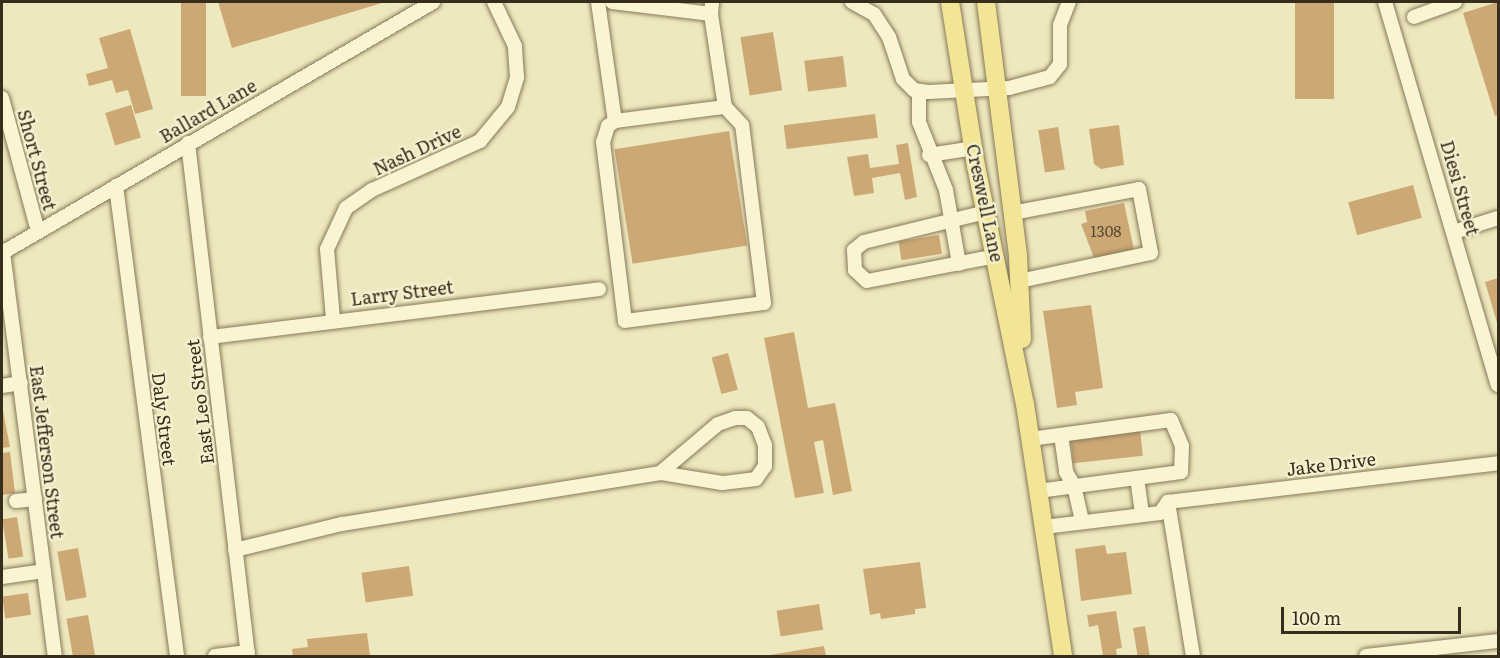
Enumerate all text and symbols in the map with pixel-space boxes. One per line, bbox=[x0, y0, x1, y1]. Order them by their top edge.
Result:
street label: Ballard Lane bbox=[156, 75, 260, 147]
street label: Short Street bbox=[13, 107, 61, 213]
street label: Nash Drive bbox=[370, 120, 464, 180]
street label: Diesi Street bbox=[1436, 138, 1484, 238]
street label: Creswell Lane bbox=[962, 142, 1008, 264]
house number: 1308 bbox=[1090, 222, 1122, 240]
street label: Larry Street bbox=[349, 276, 455, 310]
street label: East Leo Street bbox=[182, 338, 218, 466]
street label: East Jefferson Street bbox=[26, 364, 68, 540]
street label: Daly Street bbox=[148, 371, 180, 467]
street label: Jake Drive bbox=[1285, 448, 1377, 480]
scale bar bbox=[1284, 595, 1464, 633]
text: 100 m bbox=[1292, 604, 1341, 631]

